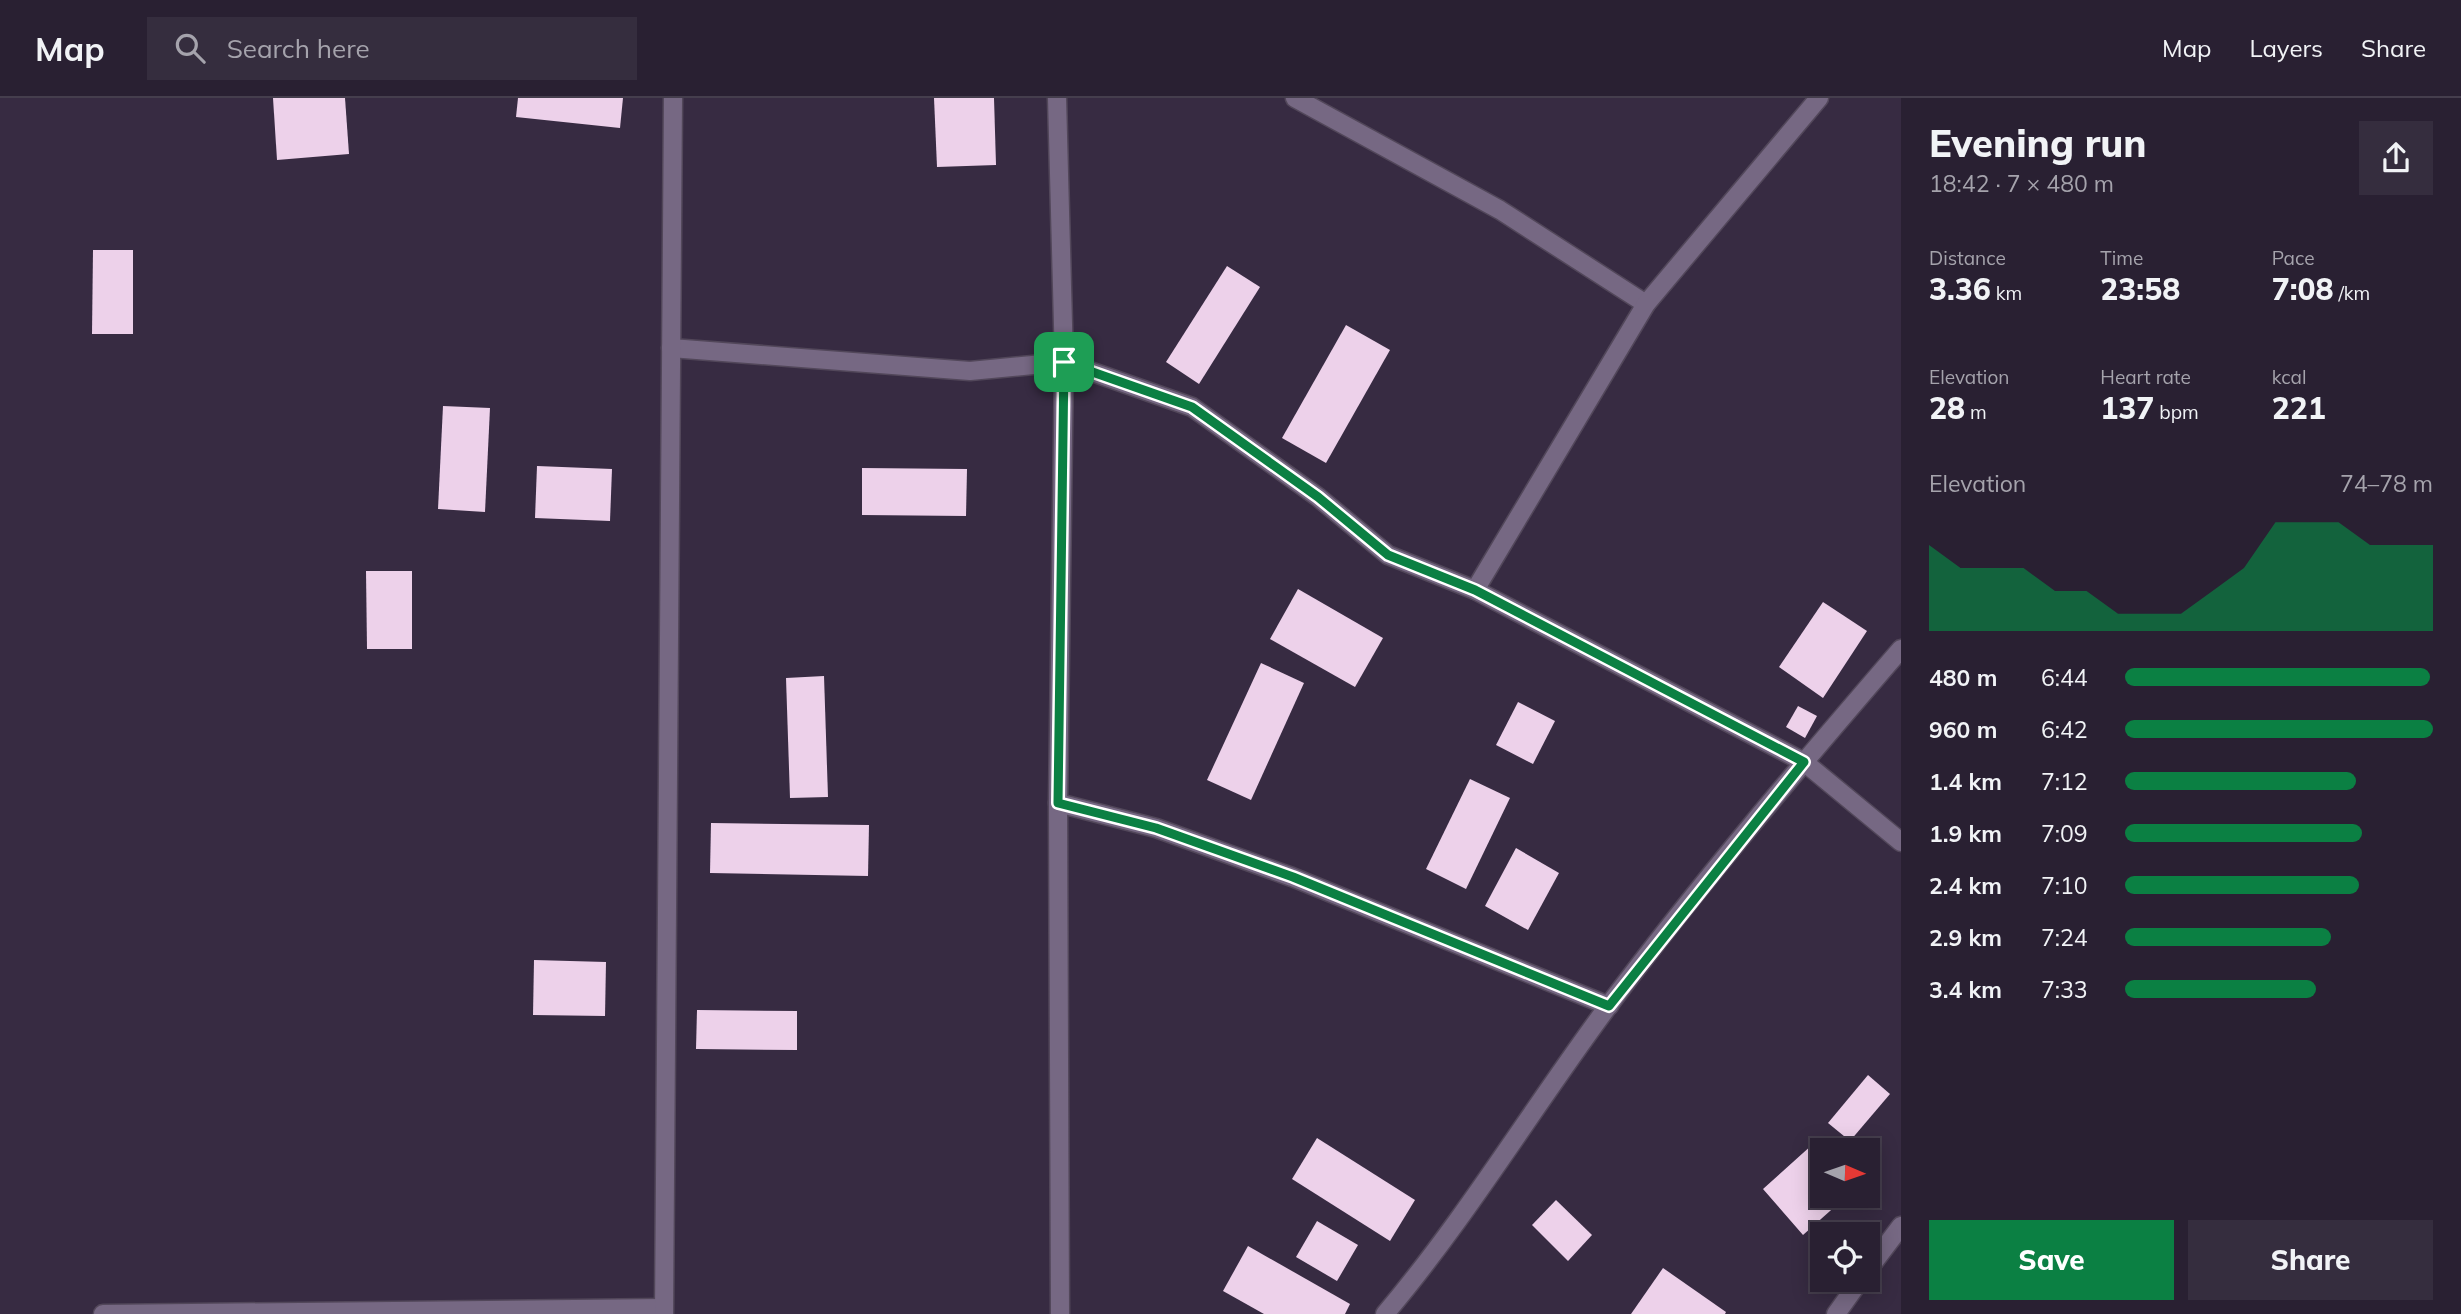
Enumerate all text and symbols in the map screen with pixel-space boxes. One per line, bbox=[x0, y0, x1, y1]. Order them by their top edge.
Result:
search box bbox=[147, 17, 637, 80]
text: Map bbox=[35, 28, 105, 69]
icon: search bbox=[171, 29, 209, 67]
text: Search here bbox=[227, 32, 370, 65]
text: Map bbox=[2162, 33, 2211, 63]
text: Layers bbox=[2249, 33, 2323, 63]
text: Share bbox=[2361, 33, 2426, 63]
text: Evening run bbox=[1929, 119, 2147, 167]
button: share bbox=[2359, 121, 2433, 195]
text: 18:42 · 7 × 480 m bbox=[1929, 169, 2114, 198]
text: Distance bbox=[1929, 246, 2006, 270]
text: Time bbox=[2100, 246, 2143, 270]
text: Pace bbox=[2272, 246, 2315, 270]
text: 3.36 bbox=[1929, 270, 1991, 308]
text: 23:58 bbox=[2100, 270, 2180, 308]
text: 7:08 bbox=[2272, 270, 2333, 308]
text: km bbox=[1991, 281, 2022, 305]
text: /km bbox=[2333, 281, 2370, 305]
pin bbox=[1034, 332, 1094, 392]
icon: arrive bbox=[1045, 343, 1083, 381]
text: Elevation bbox=[1929, 365, 2009, 389]
text: Heart rate bbox=[2100, 365, 2191, 389]
text: kcal bbox=[2272, 365, 2306, 389]
text: 28 bbox=[1929, 389, 1965, 427]
text: 137 bbox=[2100, 389, 2154, 427]
text: 221 bbox=[2272, 389, 2326, 427]
text: m bbox=[1965, 400, 1987, 424]
text: bpm bbox=[2154, 400, 2199, 424]
text: Elevation bbox=[1929, 469, 2026, 498]
text: 74–78 m bbox=[2340, 469, 2433, 498]
text: 480 m bbox=[1929, 663, 1997, 692]
text: 6:44 bbox=[2041, 663, 2088, 692]
text: 960 m bbox=[1929, 715, 1997, 744]
text: 6:42 bbox=[2041, 715, 2088, 744]
text: 1.4 km bbox=[1929, 767, 2002, 796]
text: 7:12 bbox=[2041, 767, 2088, 796]
text: 1.9 km bbox=[1929, 819, 2002, 848]
text: 7:09 bbox=[2041, 819, 2088, 848]
text: 2.4 km bbox=[1929, 871, 2002, 900]
text: 7:10 bbox=[2041, 871, 2088, 900]
text: 2.9 km bbox=[1929, 923, 2002, 952]
text: 7:24 bbox=[2041, 923, 2088, 952]
text: 3.4 km bbox=[1929, 975, 2002, 1004]
text: 7:33 bbox=[2041, 975, 2088, 1004]
north arrow bbox=[1810, 1138, 1880, 1208]
map controls bbox=[1810, 1138, 1880, 1292]
button: Save bbox=[1929, 1220, 2174, 1300]
button: Share bbox=[2188, 1220, 2433, 1300]
button: locate bbox=[1810, 1222, 1880, 1292]

